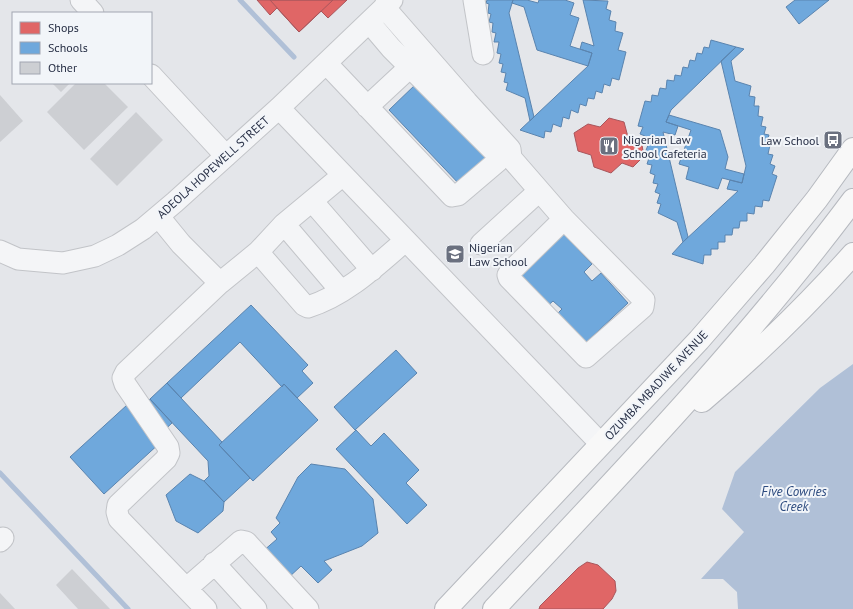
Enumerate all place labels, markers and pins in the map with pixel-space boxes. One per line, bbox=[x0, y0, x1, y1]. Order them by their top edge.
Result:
bus stop icon: Law School bbox=[822, 129, 844, 151]
place label: Nigerian Law School Cafeteria bbox=[623, 132, 707, 161]
place label: Law School bbox=[761, 133, 819, 148]
restaurant icon: Nigerian Law School Cafeteria bbox=[598, 135, 620, 157]
place label: Nigerian Law School bbox=[469, 240, 528, 269]
school or university icon: Nigerian Law School bbox=[444, 243, 466, 265]

